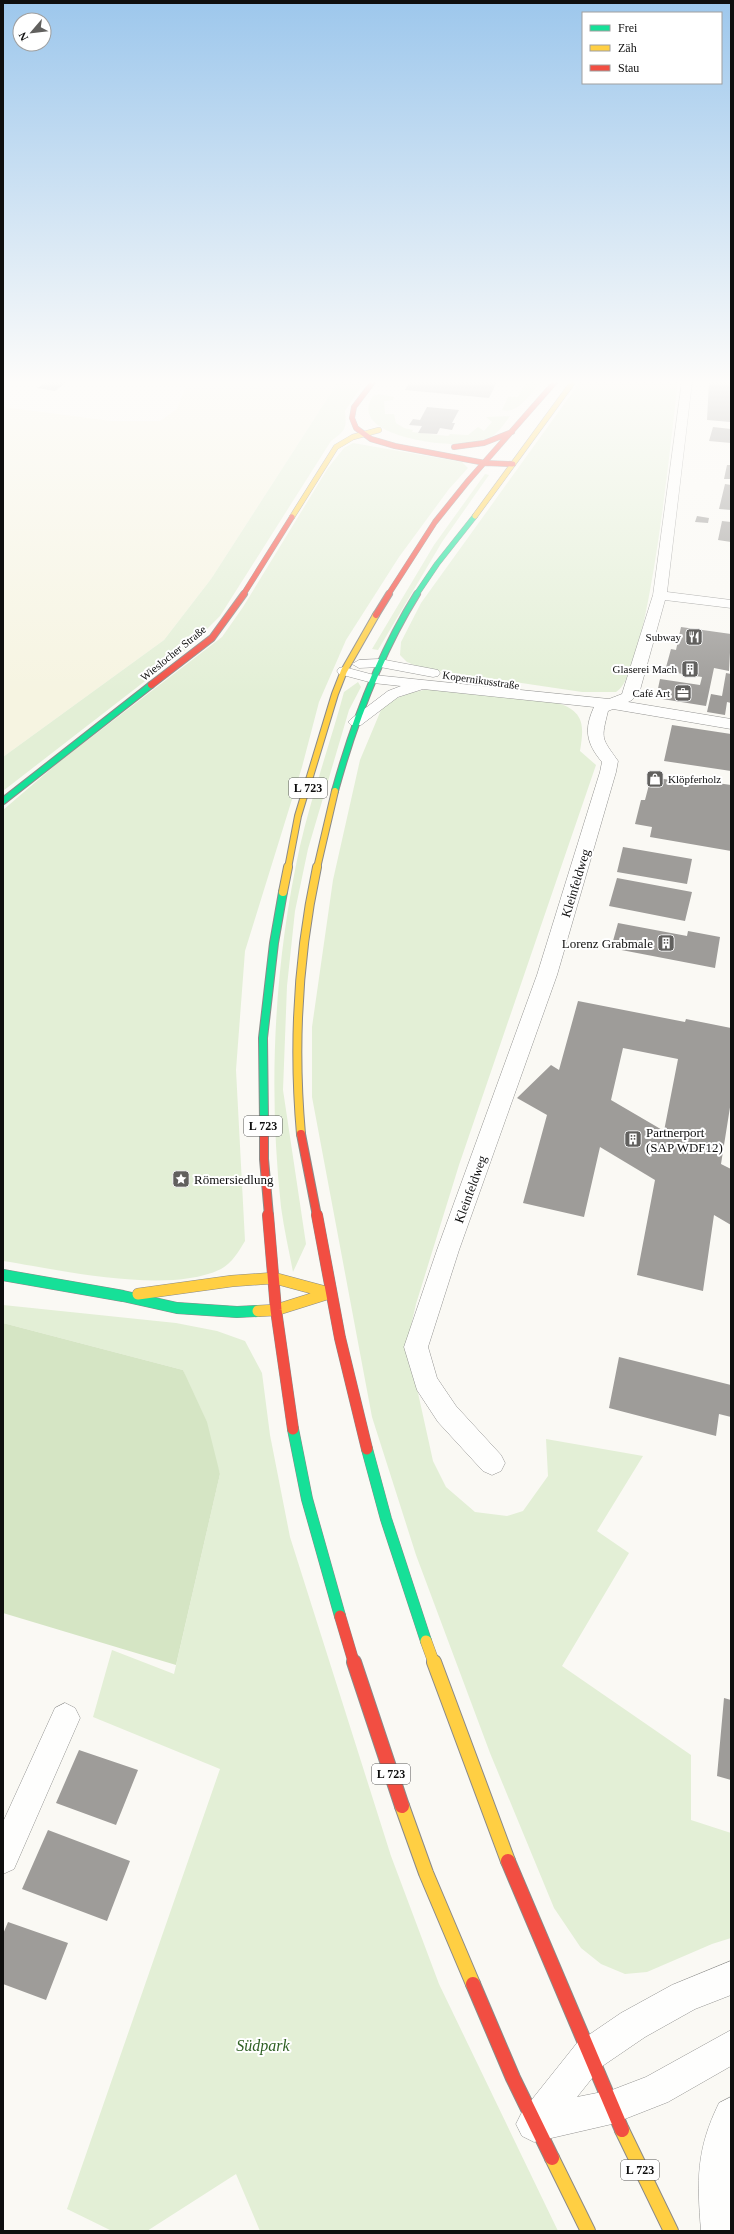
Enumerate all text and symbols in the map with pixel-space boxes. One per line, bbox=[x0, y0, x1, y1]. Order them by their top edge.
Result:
north arrow bbox=[12, 12, 52, 52]
legend bbox=[582, 12, 722, 84]
text: Frei bbox=[618, 21, 638, 35]
text: N bbox=[16, 30, 30, 43]
text: Zäh bbox=[618, 41, 637, 55]
text: Stau bbox=[618, 61, 639, 75]
street label: Wieslocher Straße bbox=[138, 623, 208, 683]
restaurant icon: Subway bbox=[684, 627, 704, 647]
place label: Subway bbox=[646, 631, 681, 643]
building icon: Glaserei Mach bbox=[680, 659, 700, 679]
place label: Glaserei Mach bbox=[613, 663, 677, 675]
street label: Kopernikusstraße bbox=[442, 669, 520, 691]
office icon: Café Art bbox=[673, 683, 693, 703]
place label: Café Art bbox=[632, 687, 670, 699]
shop icon: Klöpferholz bbox=[645, 769, 665, 789]
place label: Klöpferholz bbox=[668, 773, 721, 785]
road number: L 723 bbox=[289, 778, 327, 798]
street label: Kleinfeldweg bbox=[558, 847, 593, 919]
building icon: Lorenz Grabmale bbox=[656, 933, 676, 953]
place label: Lorenz Grabmale bbox=[562, 936, 653, 951]
road number: L 723 bbox=[244, 1116, 282, 1136]
place label: Partnerport (SAP WDF12) bbox=[646, 1125, 723, 1155]
building icon: Partnerport (SAP WDF12) bbox=[623, 1129, 643, 1149]
street label: Kleinfeldweg bbox=[451, 1153, 490, 1225]
place icon: Römersiedlung bbox=[171, 1169, 191, 1189]
place label: Römersiedlung bbox=[194, 1172, 274, 1187]
road number: L 723 bbox=[372, 1764, 410, 1784]
park label: Südpark bbox=[236, 2037, 291, 2055]
road number: L 723 bbox=[621, 2160, 659, 2180]

